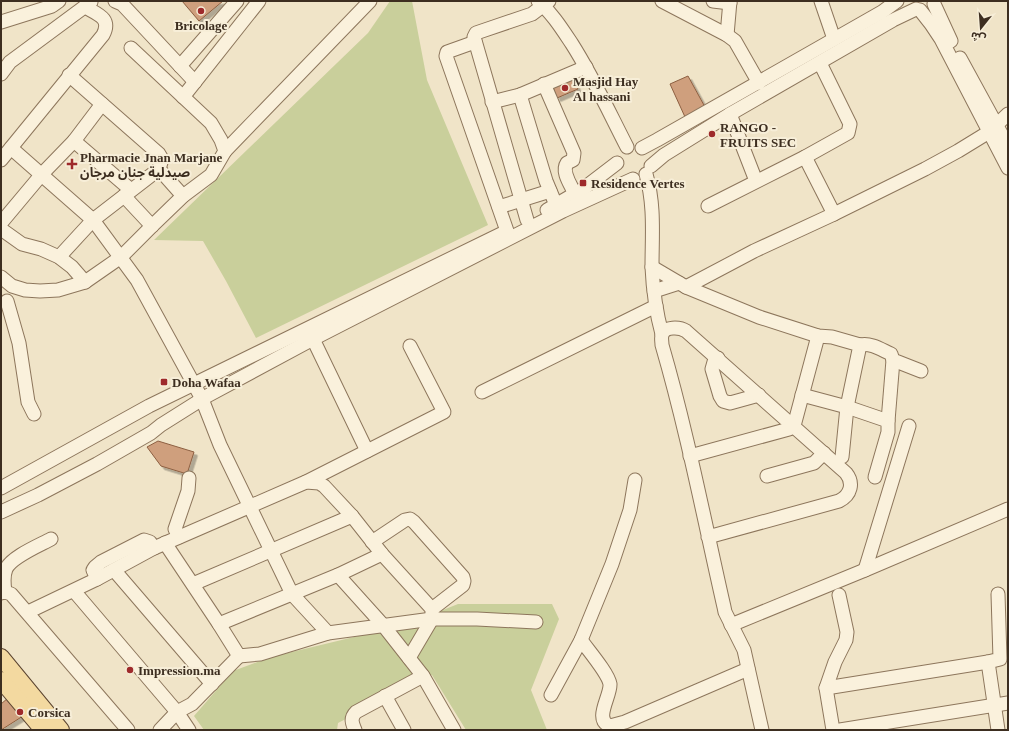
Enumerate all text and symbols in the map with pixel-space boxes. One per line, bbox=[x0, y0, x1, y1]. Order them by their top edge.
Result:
marker: Bricolage bbox=[196, 6, 206, 16]
north arrow bbox=[961, 8, 1001, 48]
place label: Bricolage bbox=[175, 18, 228, 33]
text: ش bbox=[969, 29, 987, 46]
place label: Masjid Hay Al hassani bbox=[573, 74, 639, 104]
marker: Masjid Hay Al hassani bbox=[560, 83, 570, 93]
place label: RANGO - FRUITS SEC bbox=[720, 120, 796, 150]
marker: RANGO - FRUITS SEC bbox=[707, 129, 717, 139]
place label: Pharmacie Jnan Marjane صيدلية جنان مرجان bbox=[80, 150, 222, 180]
marker: Pharmacie Jnan Marjane صيدلية جنان مرجان bbox=[67, 159, 77, 169]
place label: Residence Vertes bbox=[591, 176, 685, 191]
marker: Residence Vertes bbox=[578, 178, 588, 188]
place label: Doha Wafaa bbox=[172, 375, 241, 390]
marker: Doha Wafaa bbox=[159, 377, 169, 387]
place label: Impression.ma bbox=[138, 663, 221, 678]
marker: Impression.ma bbox=[125, 665, 135, 675]
place label: Corsica bbox=[28, 705, 71, 720]
marker: Corsica bbox=[15, 707, 25, 717]

